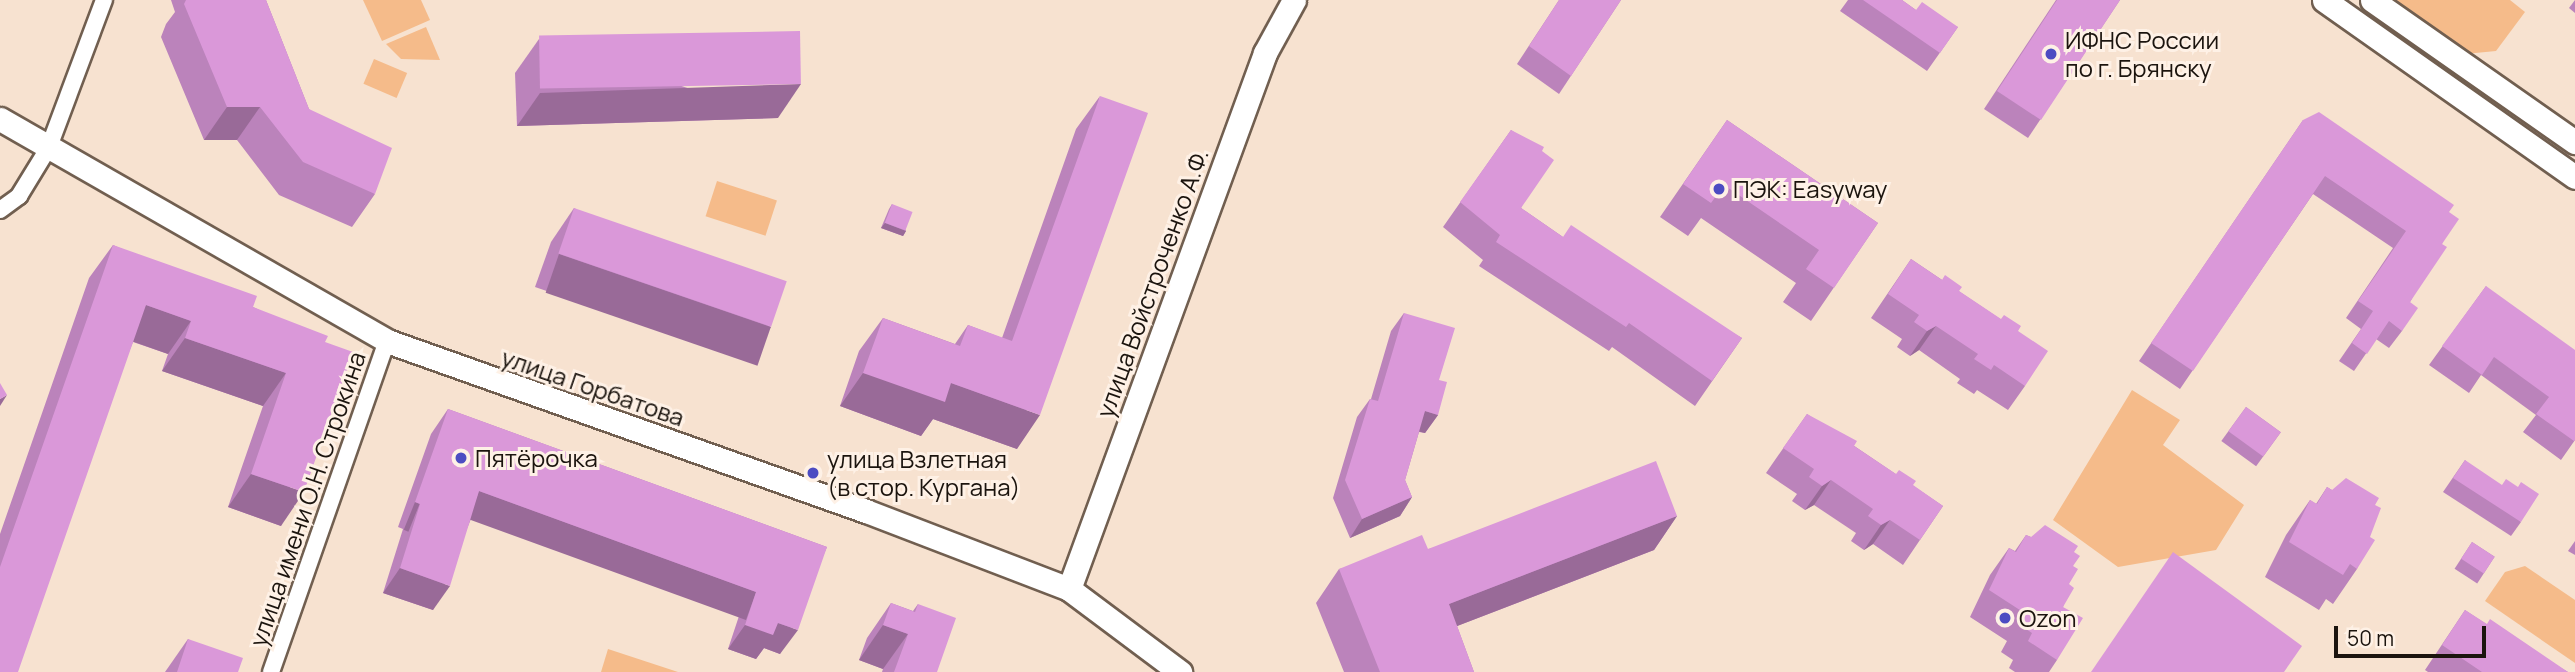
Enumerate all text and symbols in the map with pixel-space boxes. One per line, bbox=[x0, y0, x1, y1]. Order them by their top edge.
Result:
place label: ИФНС России по г. Брянску bbox=[2065, 26, 2219, 82]
marker: ИФНС России по г. Брянску bbox=[2043, 46, 2059, 62]
street label: улица Войстроченко А.Ф. bbox=[1090, 145, 1214, 421]
place label: ПЭК: Easyway bbox=[1733, 175, 1887, 203]
marker: ПЭК: Easyway bbox=[1711, 181, 1727, 197]
street label: улица Горбатова bbox=[498, 342, 688, 432]
street label: улица имени О.Н. Строкина bbox=[243, 348, 371, 650]
place label: Пятёрочка bbox=[475, 444, 598, 472]
place label: улица Взлетная (в стор. Кургана) bbox=[827, 445, 1020, 501]
marker: Пятёрочка bbox=[453, 450, 469, 466]
marker: улица Взлетная (в стор. Кургана) bbox=[805, 465, 821, 481]
place label: Ozon bbox=[2019, 604, 2077, 632]
marker: Ozon bbox=[1997, 610, 2013, 626]
scale bar bbox=[2337, 612, 2489, 656]
text: 50 m bbox=[2347, 624, 2394, 652]

